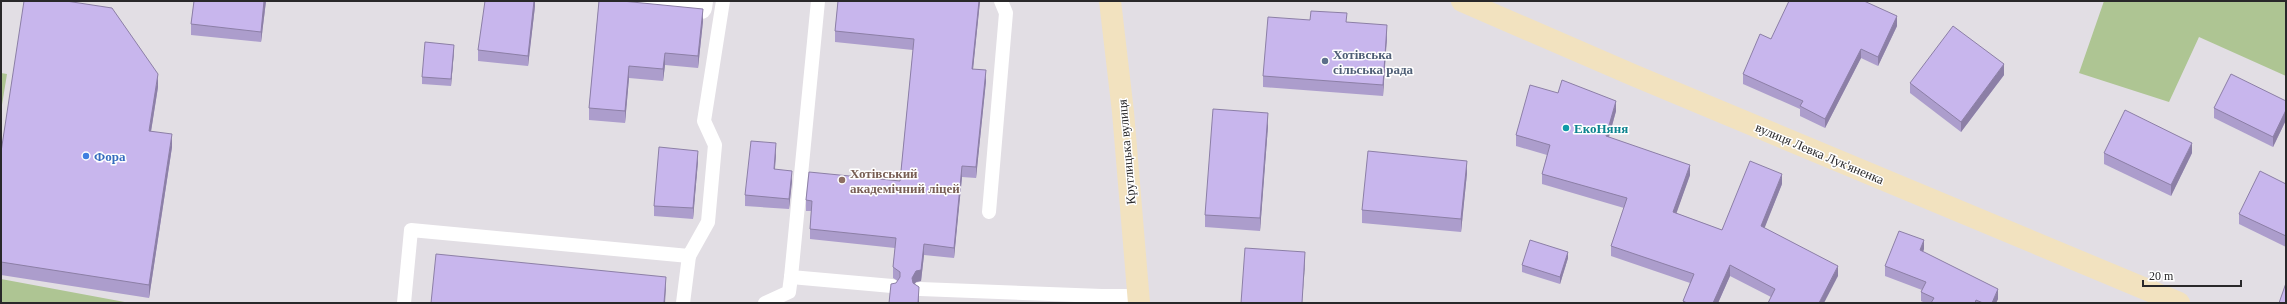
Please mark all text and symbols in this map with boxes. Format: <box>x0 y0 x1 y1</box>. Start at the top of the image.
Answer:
place label: Хотівська сільська рада <box>1333 47 1414 77</box>
marker: Хотівська сільська рада <box>1320 56 1330 66</box>
street label: Круглицька вулиця <box>1114 99 1139 205</box>
street label: вулиця Левка Лук'яненка <box>1753 120 1887 187</box>
place label: ЕкоНяня <box>1574 121 1628 136</box>
marker: ЕкоНяня <box>1561 123 1571 133</box>
place label: Фора <box>94 149 126 164</box>
marker: Фора <box>81 151 91 161</box>
place label: Хотівський академічний ліцей <box>850 166 960 196</box>
marker: Хотівський академічний ліцей <box>837 175 847 185</box>
scale bar <box>2143 262 2241 288</box>
text: 20 m <box>2149 269 2174 283</box>

